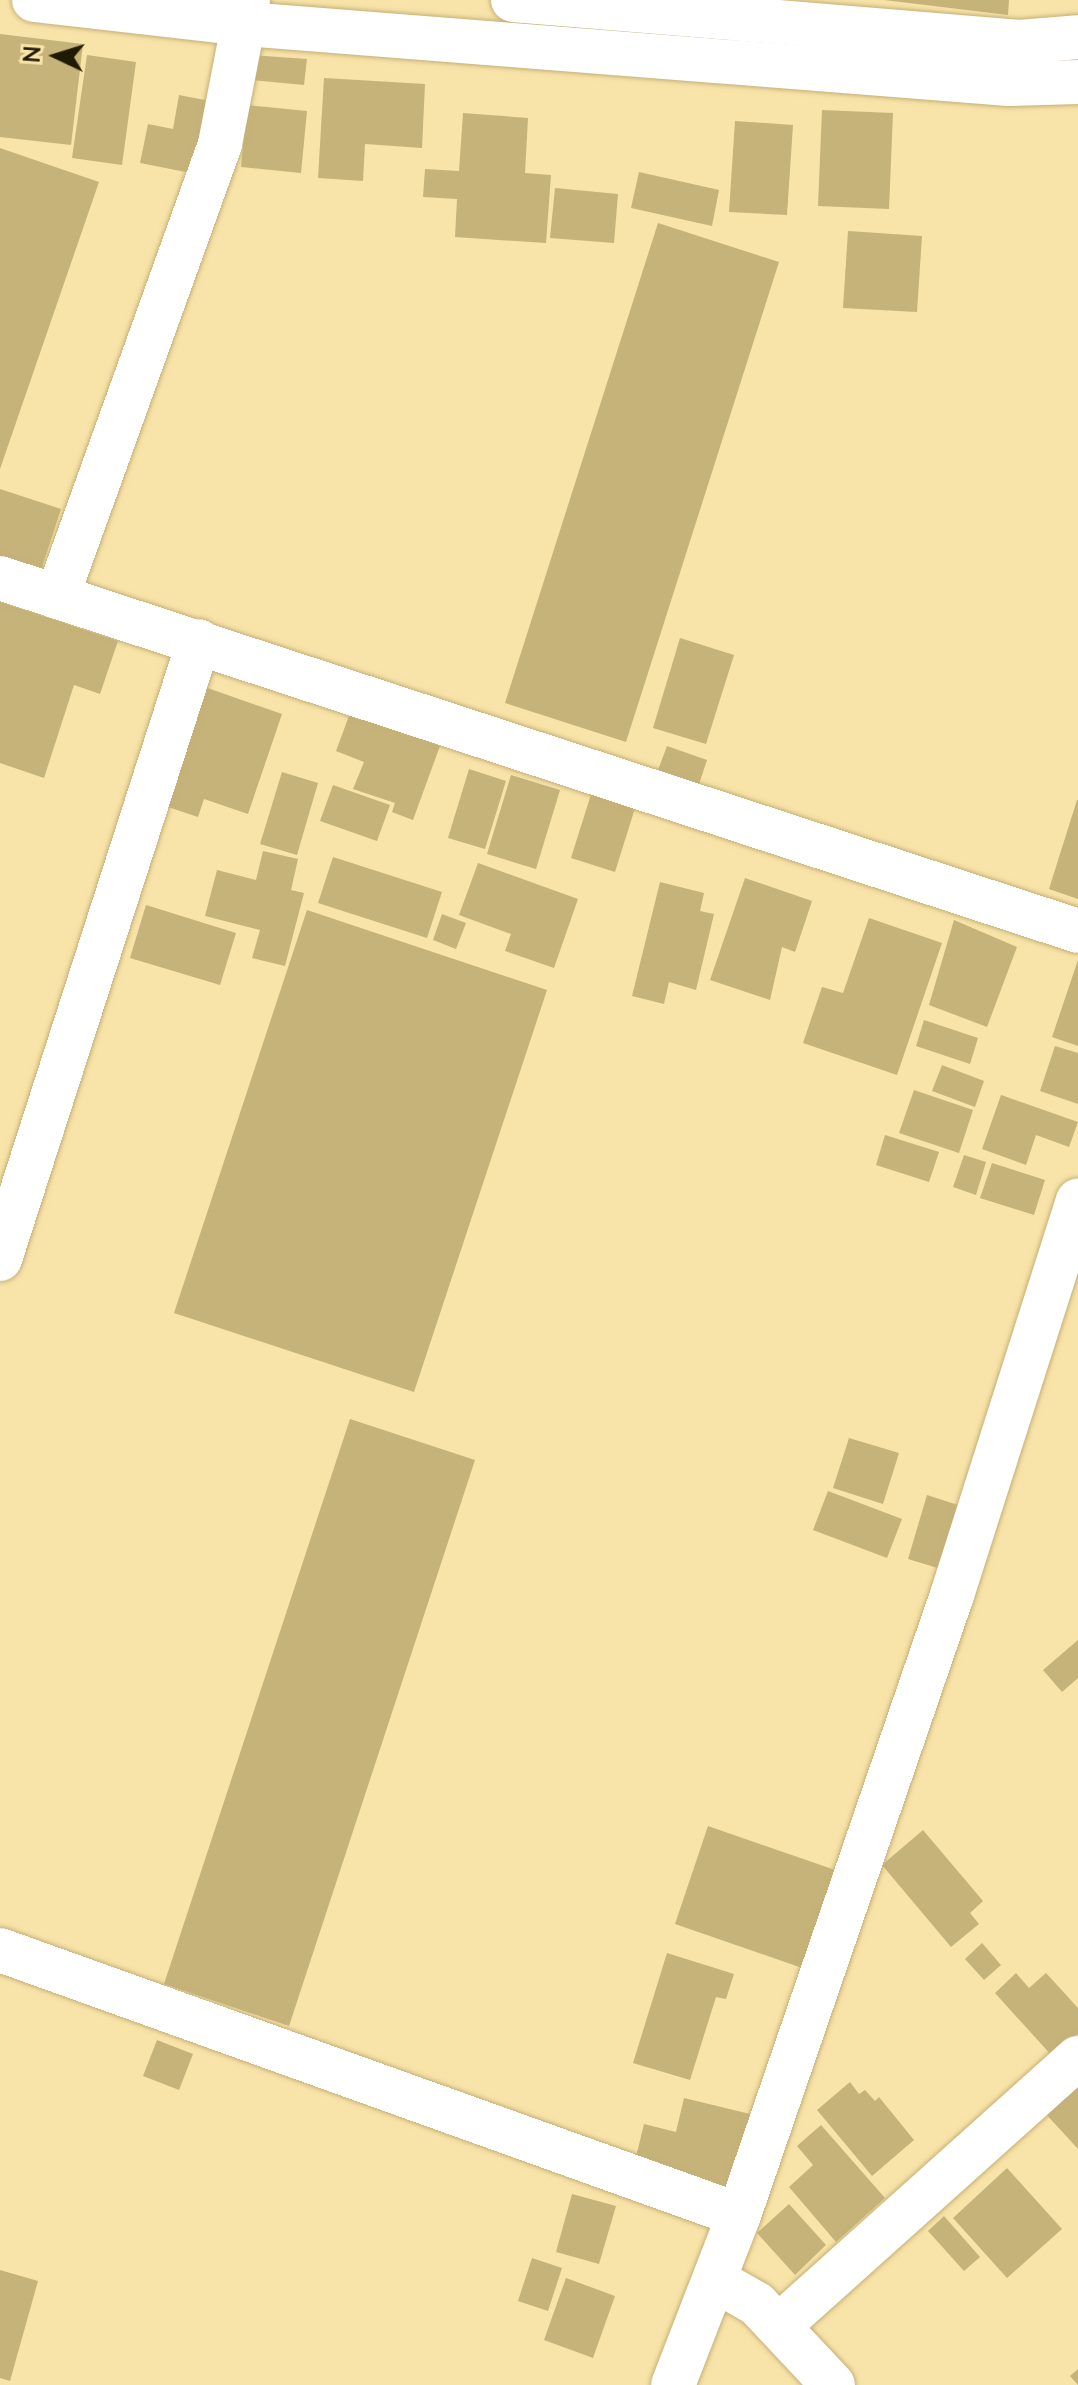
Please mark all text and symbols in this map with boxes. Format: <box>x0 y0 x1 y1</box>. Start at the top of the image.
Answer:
north arrow <box>16 16 96 96</box>
text: N <box>18 45 46 64</box>

